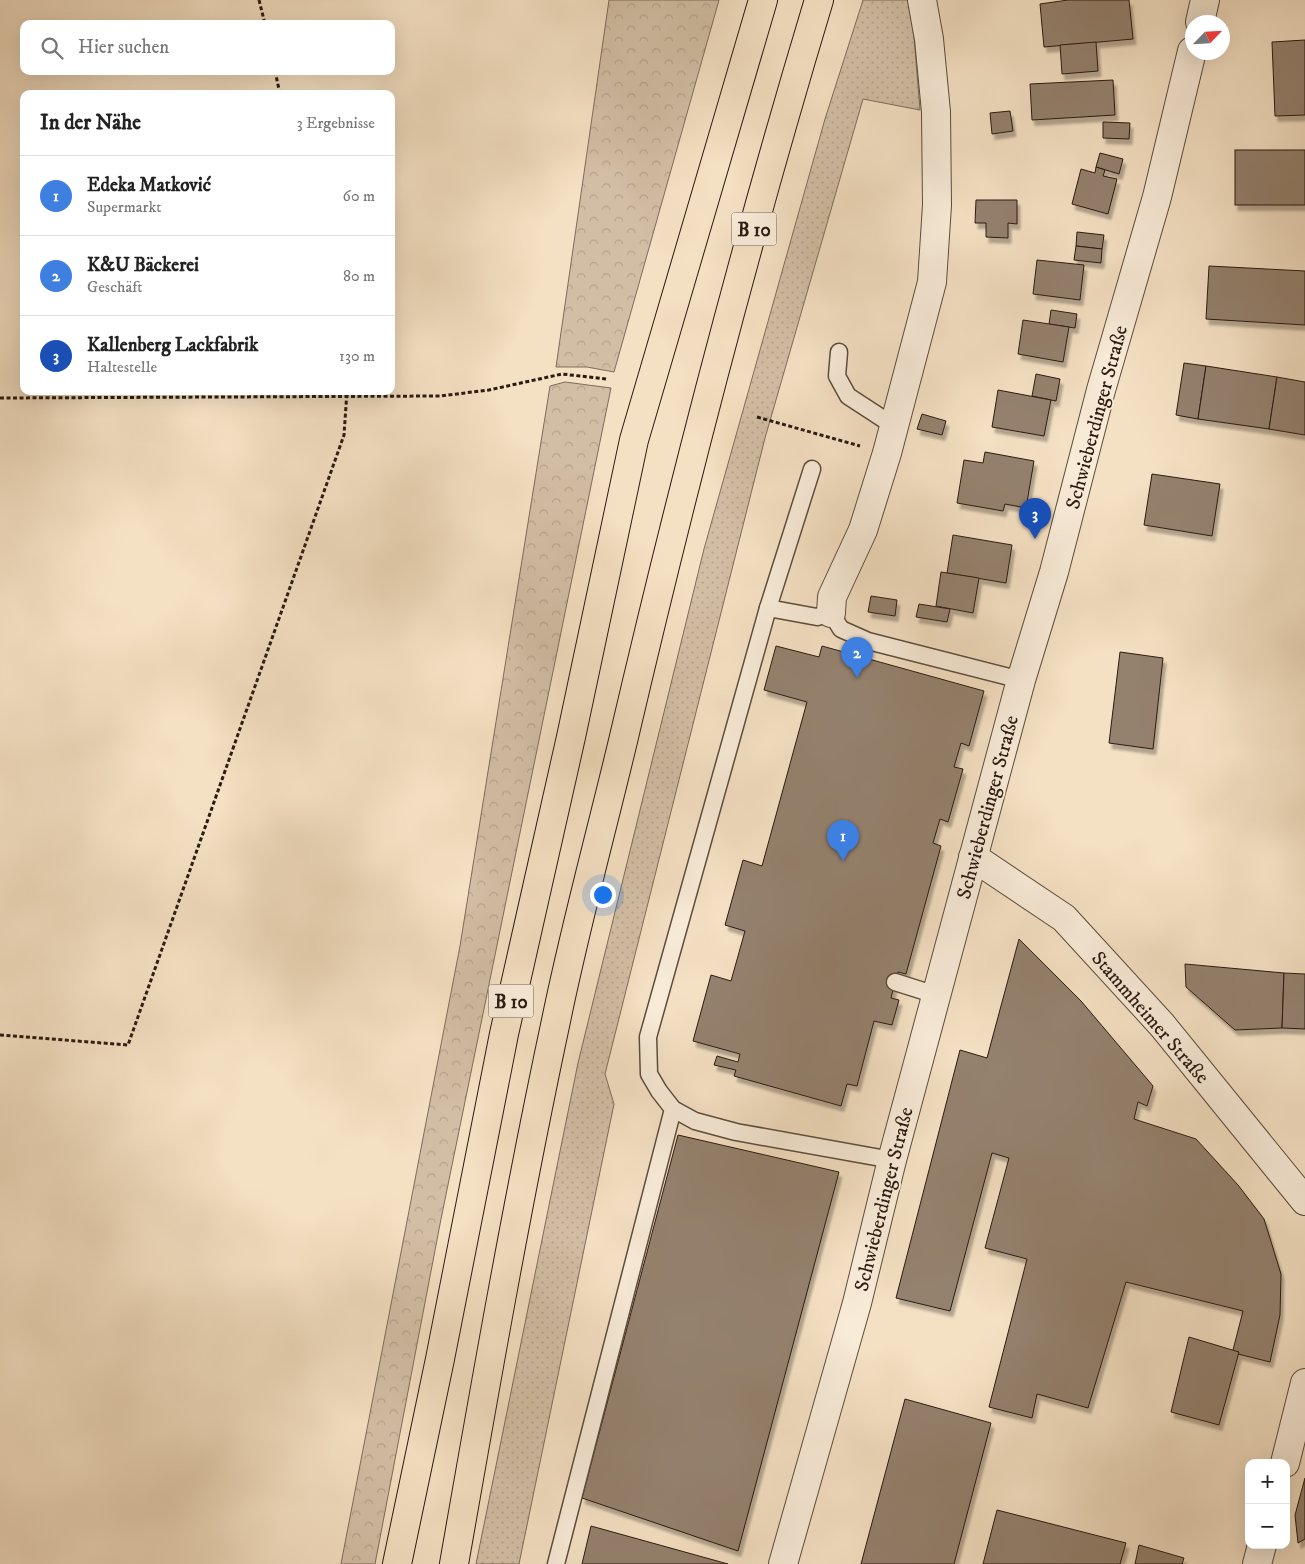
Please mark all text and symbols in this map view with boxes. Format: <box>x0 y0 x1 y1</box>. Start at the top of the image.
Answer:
north arrow <box>1185 15 1230 60</box>
search box <box>20 20 395 75</box>
icon: search <box>38 34 66 62</box>
text: Hier suchen <box>78 36 169 59</box>
text: In der Nähe <box>40 110 141 136</box>
text: 3 Ergebnisse <box>297 113 375 133</box>
text: Edeka Matković <box>87 174 211 197</box>
text: 1 <box>53 186 59 206</box>
text: 60 m <box>343 186 375 206</box>
text: Supermarkt <box>87 197 161 217</box>
road number: B 10 <box>732 212 776 245</box>
text: K&U Bäckerei <box>87 254 199 277</box>
text: 2 <box>52 266 60 286</box>
text: 80 m <box>343 266 375 286</box>
text: Geschäft <box>87 277 142 297</box>
street label: Schwieberdinger Straße <box>1061 323 1134 512</box>
text: Kallenberg Lackfabrik <box>87 334 258 357</box>
text: 3 <box>53 346 59 366</box>
text: 130 m <box>339 346 375 366</box>
text: Haltestelle <box>87 357 157 377</box>
pin: 3 <box>1019 498 1051 539</box>
pin: 2 <box>841 637 873 678</box>
street label: Schwieberdinger Straße <box>952 713 1025 902</box>
pin: 1 <box>827 820 859 861</box>
your location <box>590 882 616 908</box>
street label: Stammheimer Straße <box>1085 947 1214 1089</box>
road number: B 10 <box>488 984 534 1018</box>
street label: Schwieberdinger Straße <box>849 1105 919 1294</box>
map controls <box>1245 1459 1290 1549</box>
button: + <box>1245 1459 1290 1504</box>
button: − <box>1245 1504 1290 1549</box>

